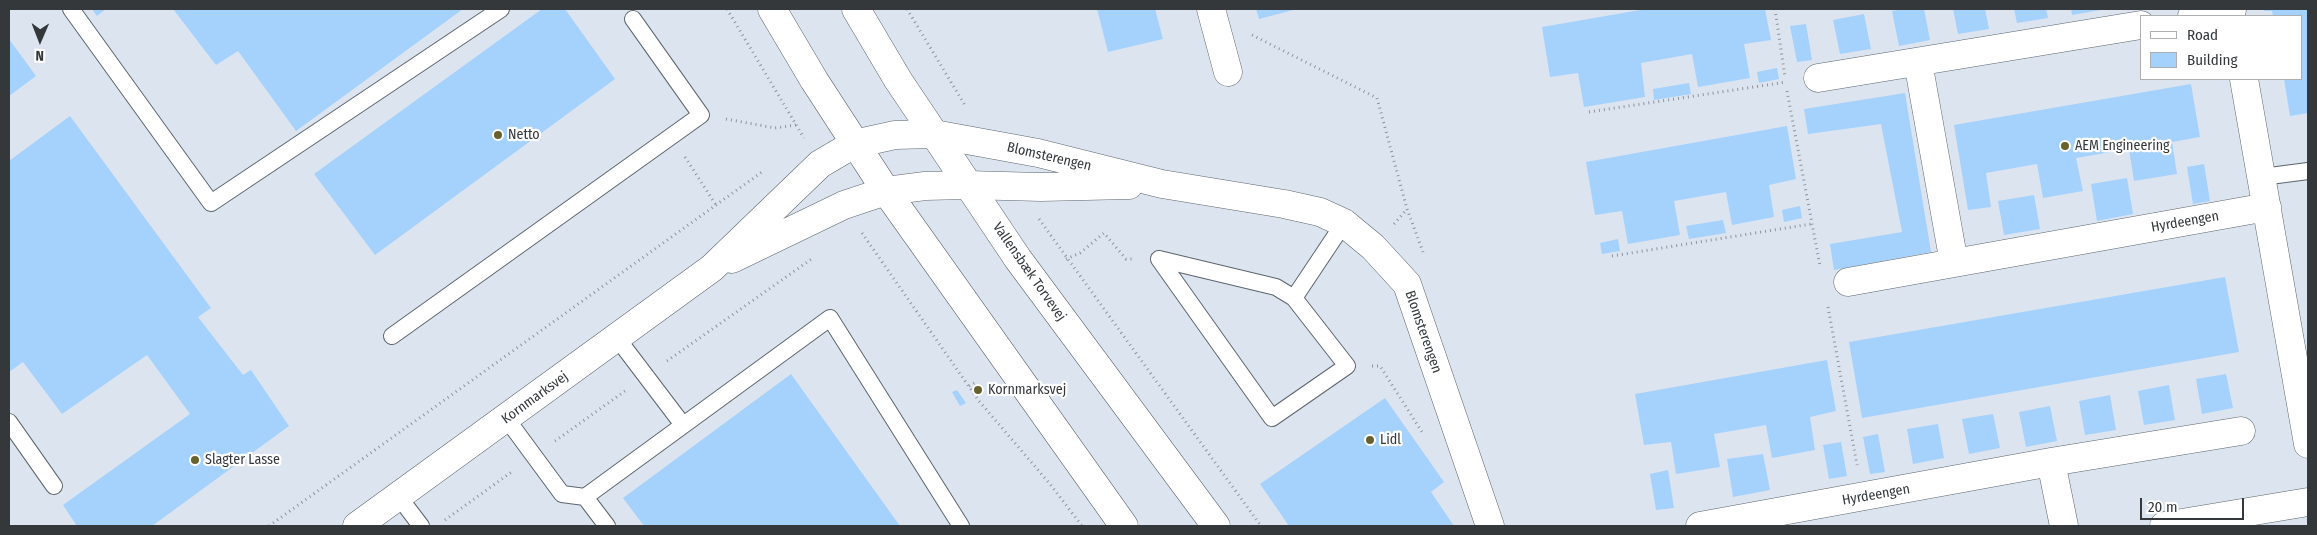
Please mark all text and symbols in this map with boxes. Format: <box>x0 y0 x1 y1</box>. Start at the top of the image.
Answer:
north arrow <box>15 15 65 65</box>
legend <box>2140 15 2302 80</box>
text: Road <box>2187 26 2218 44</box>
text: N <box>35 47 44 64</box>
text: Building <box>2187 51 2238 69</box>
place label: Netto <box>508 127 540 143</box>
marker: Netto <box>492 129 504 141</box>
place label: AEM Engineering <box>2075 138 2170 154</box>
street label: Blomsterengen <box>1005 139 1093 175</box>
marker: AEM Engineering <box>2059 140 2071 152</box>
street label: Hyrdeengen <box>2150 208 2220 236</box>
street label: Vallensbæk Torvevej <box>989 220 1069 324</box>
street label: Blomsterengen <box>1401 289 1445 375</box>
street label: Kornmarksvej <box>498 368 572 428</box>
place label: Kornmarksvej <box>988 382 1066 398</box>
marker: Kornmarksvej <box>972 384 984 396</box>
place label: Lidl <box>1380 432 1401 448</box>
marker: Lidl <box>1364 434 1376 446</box>
place label: Slagter Lasse <box>205 452 280 468</box>
marker: Slagter Lasse <box>189 454 201 466</box>
street label: Hyrdeengen <box>1841 481 1911 509</box>
scale bar <box>2142 488 2246 520</box>
text: 20 m <box>2148 498 2178 516</box>

